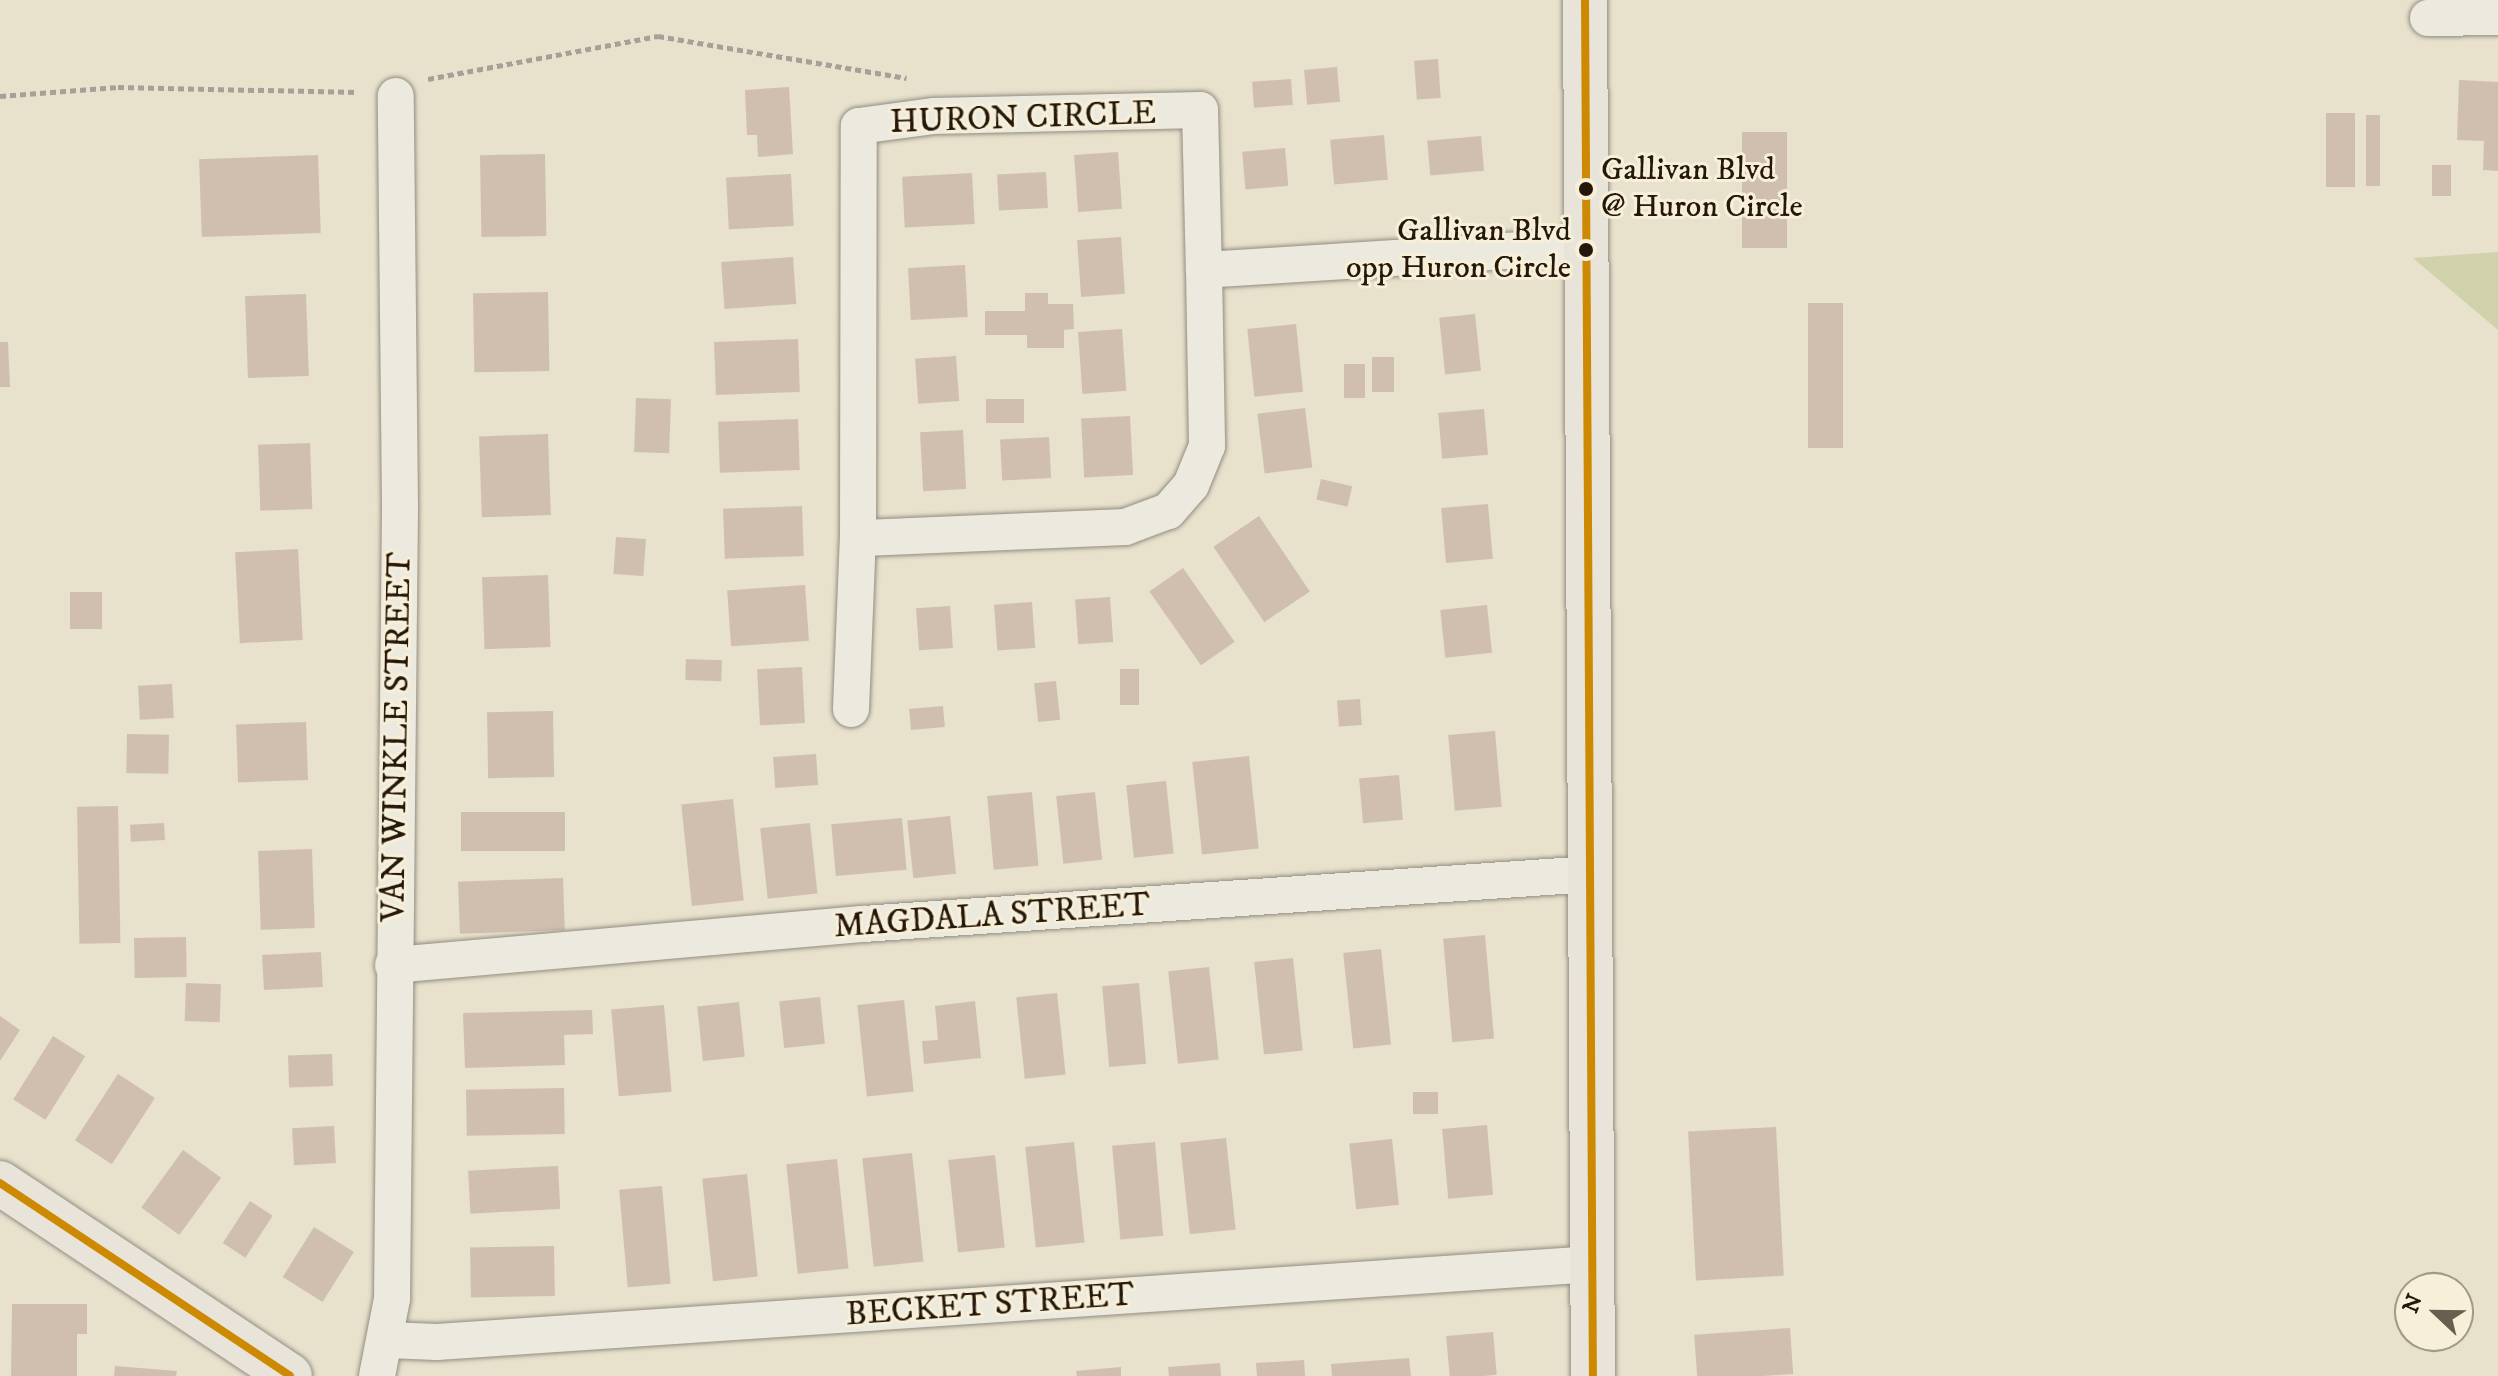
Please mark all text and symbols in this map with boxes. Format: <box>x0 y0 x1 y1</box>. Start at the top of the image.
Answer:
street label: HURON CIRCLE <box>889 93 1157 143</box>
place label: Gallivan Blvd @ Huron Circle <box>1601 152 1803 227</box>
marker: Gallivan Blvd @ Huron Circle <box>1578 181 1594 197</box>
place label: Gallivan Blvd opp Huron Circle <box>1346 213 1571 288</box>
marker: Gallivan Blvd opp Huron Circle <box>1578 242 1594 258</box>
street label: VAN WINKLE STREET <box>373 552 421 922</box>
street label: MAGDALA STREET <box>833 885 1151 947</box>
north arrow <box>2394 1272 2474 1352</box>
street label: BECKET STREET <box>844 1275 1136 1335</box>
text: N <box>2397 1290 2429 1317</box>

